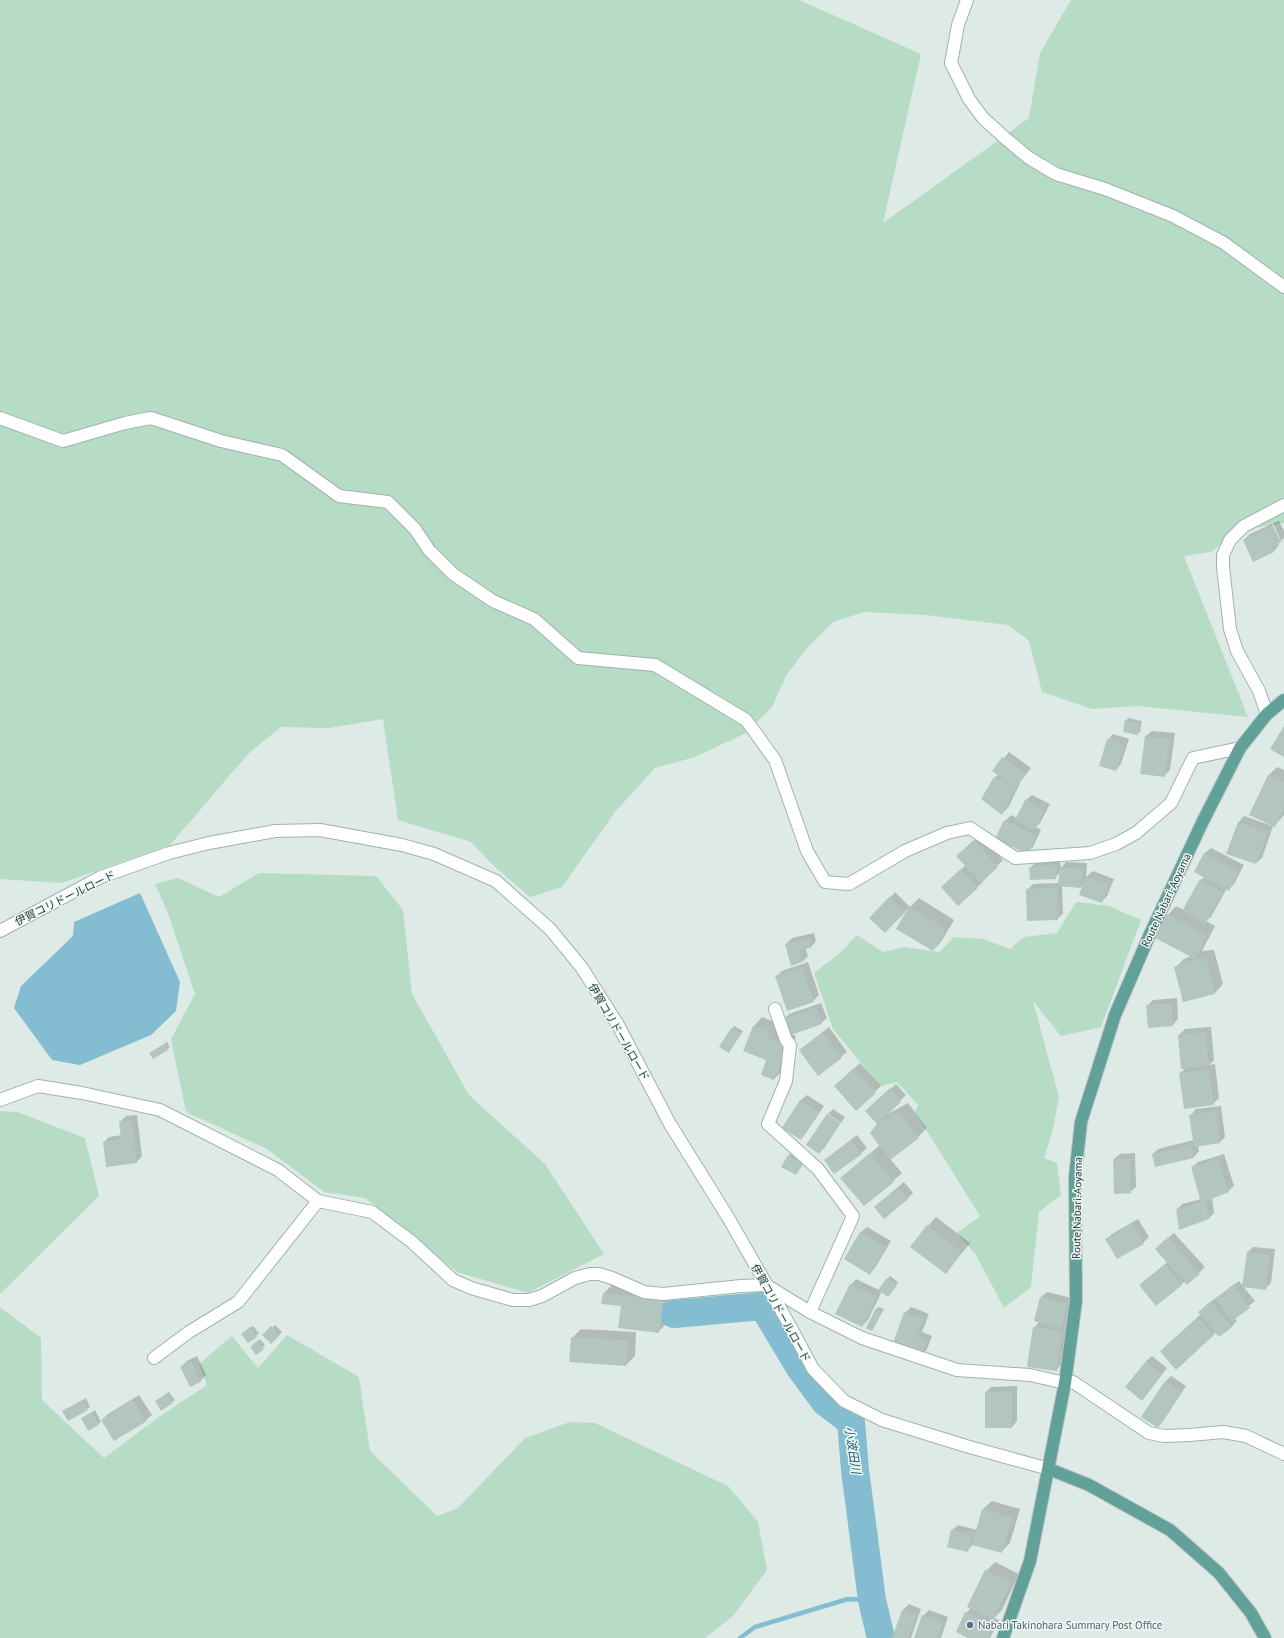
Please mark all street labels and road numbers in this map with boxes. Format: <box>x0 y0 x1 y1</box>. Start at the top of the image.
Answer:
street label: Route Nabari-Aoyama <box>1138 851 1194 949</box>
street label: 伊賀コリドールロード <box>12 868 118 928</box>
street label: 伊賀コリドールロード <box>585 981 653 1083</box>
street label: Route Nabari-Aoyama <box>1069 1157 1085 1259</box>
street label: 伊賀コリドールロード <box>748 1262 814 1364</box>

